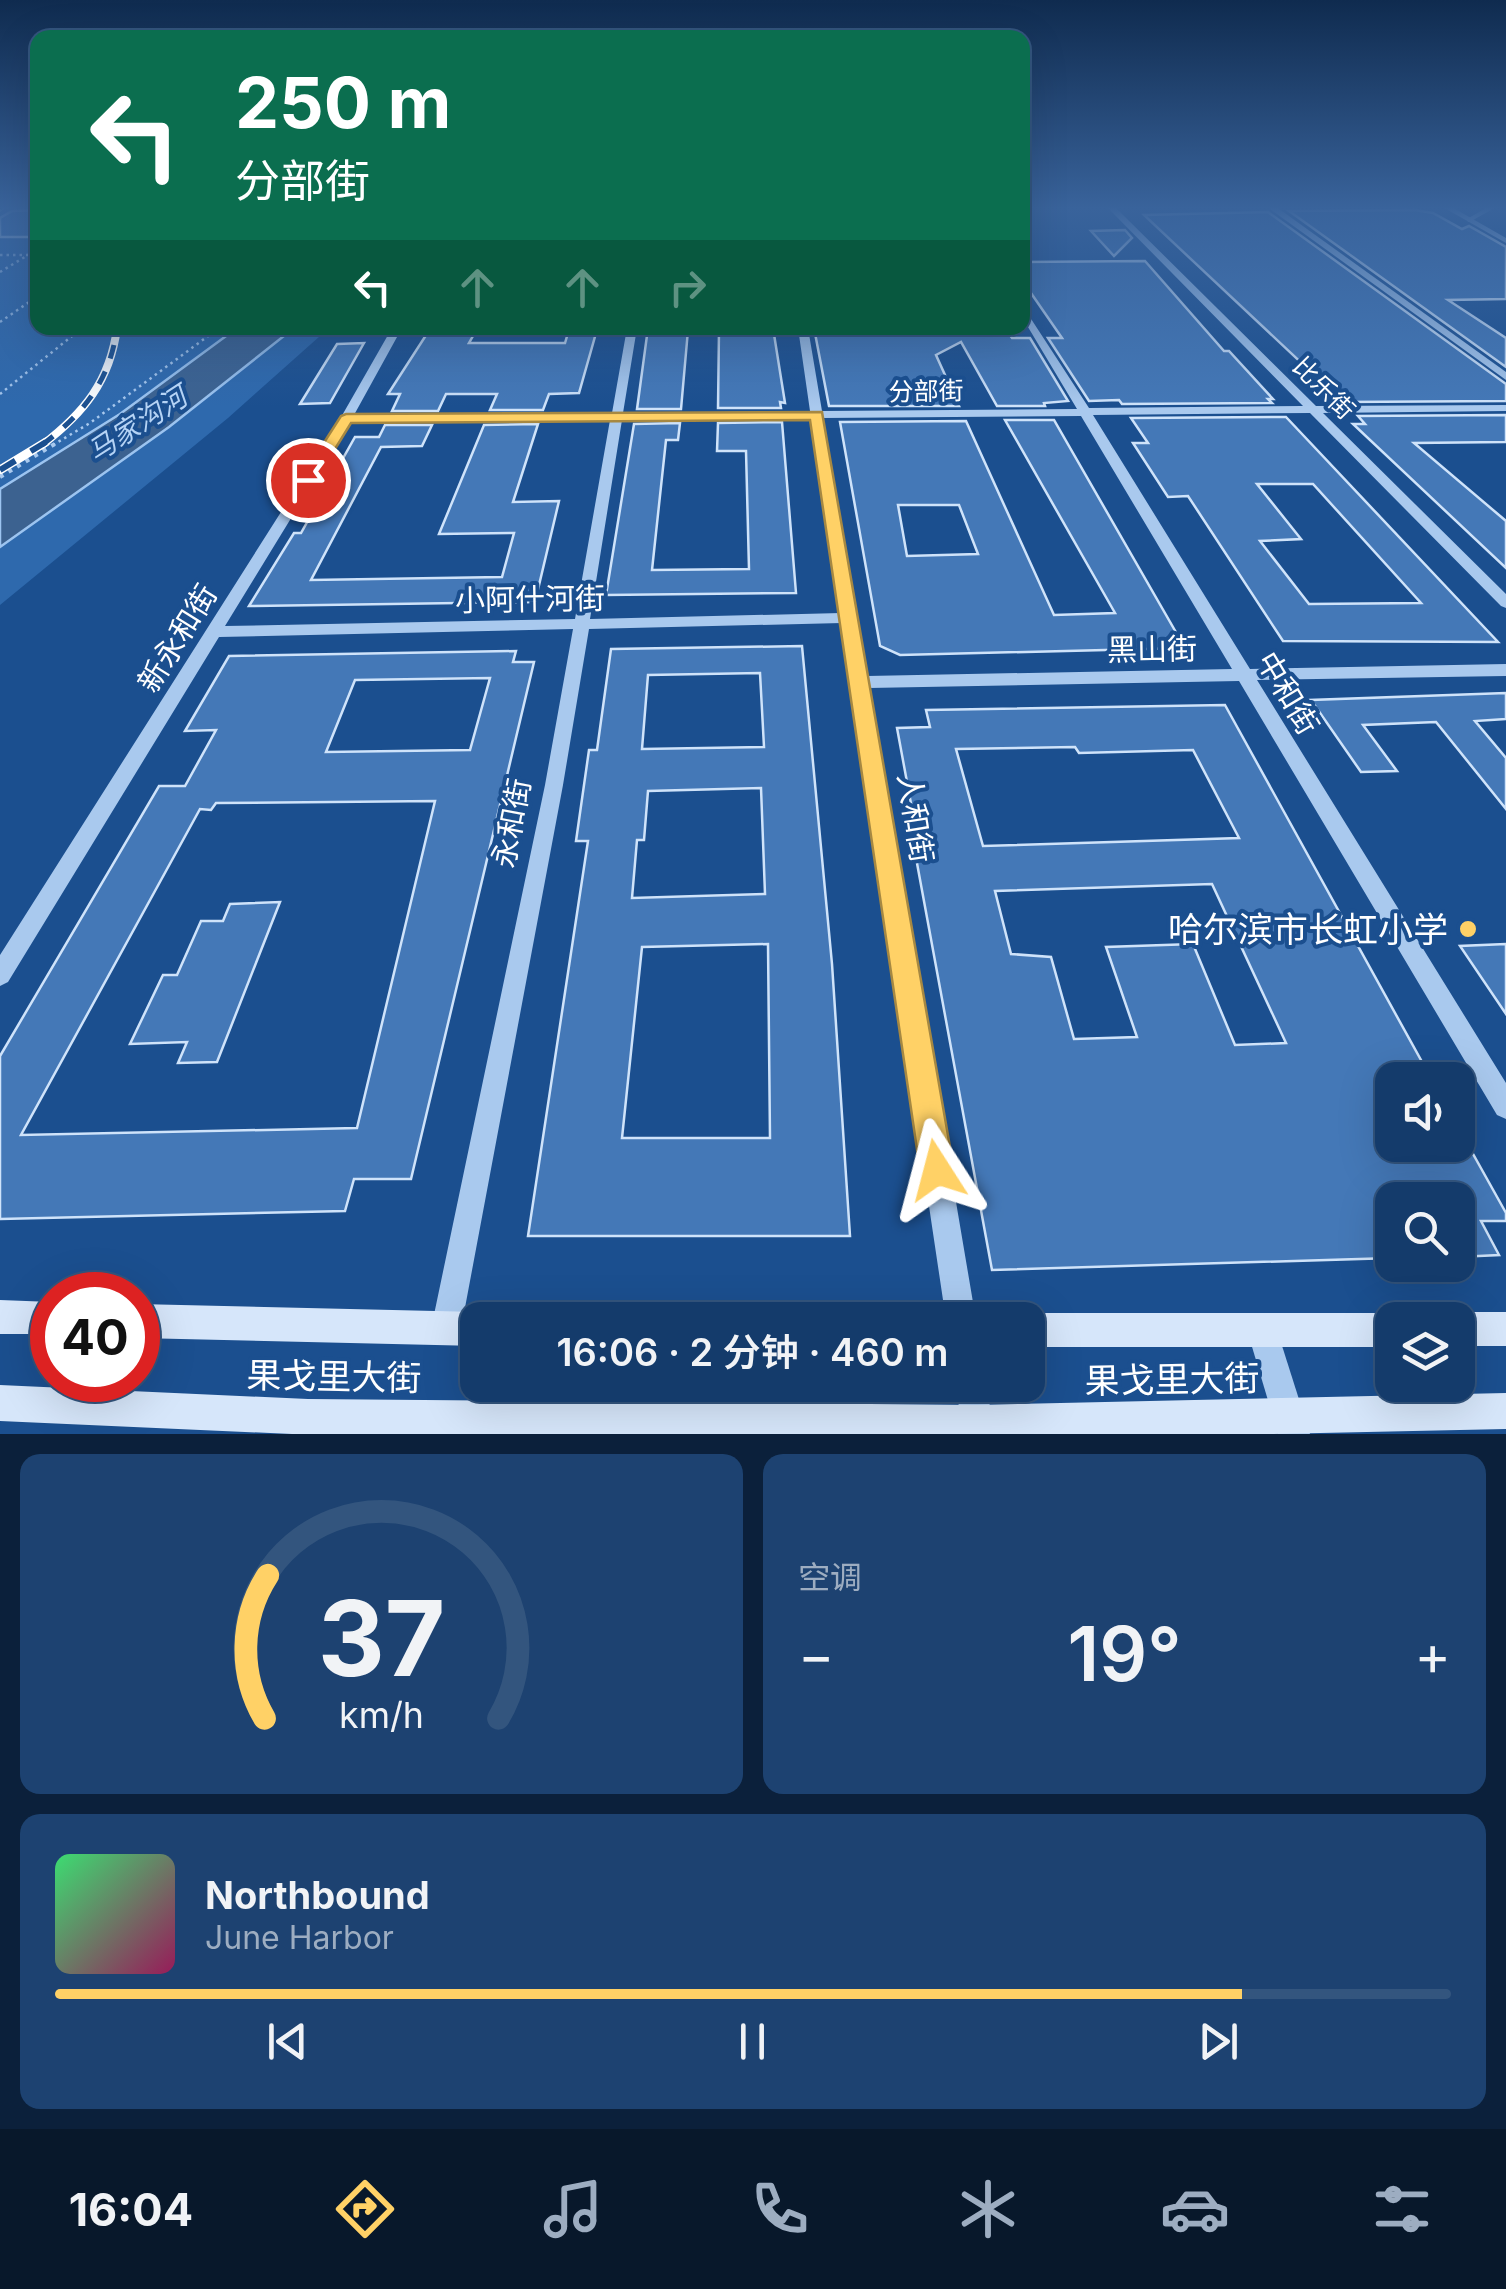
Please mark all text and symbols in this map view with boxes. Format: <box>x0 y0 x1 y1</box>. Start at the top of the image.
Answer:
text: 250 m <box>235 60 452 145</box>
icon: left <box>70 70 200 200</box>
text: 分部街 <box>235 153 370 208</box>
icon: left <box>345 260 400 315</box>
icon: ahead <box>450 260 505 315</box>
icon: ahead <box>555 260 610 315</box>
icon: right <box>660 260 715 315</box>
street label: 比乐街 <box>1287 351 1361 425</box>
street label: 分部街 <box>888 375 964 407</box>
water label: 马家沟河 <box>81 377 197 469</box>
pin <box>266 438 351 523</box>
icon: arrive <box>281 453 336 508</box>
street label: 新永和街 <box>130 578 224 698</box>
street label: 小阿什河街 <box>455 580 605 618</box>
street label: 黑山街 <box>1107 630 1197 668</box>
street label: 中和街 <box>1249 645 1327 741</box>
street label: 人和街 <box>891 771 941 865</box>
street label: 永和街 <box>485 775 537 871</box>
place label: 哈尔滨市长虹小学 <box>1168 908 1448 950</box>
marker: 哈尔滨市长虹小学 <box>1457 918 1479 940</box>
map controls <box>1375 1062 1475 1402</box>
button: sound <box>1375 1062 1475 1162</box>
position arrow <box>885 1118 989 1222</box>
button: search <box>1375 1182 1475 1282</box>
speed limit sign: 40 <box>30 1272 160 1402</box>
button: layers <box>1375 1302 1475 1402</box>
text: 16:06 · 2 分钟 · 460 m <box>556 1329 949 1375</box>
street label: 果戈里大街 <box>246 1353 422 1399</box>
street label: 果戈里大街 <box>1084 1356 1260 1402</box>
text: 空调 <box>798 1558 862 1597</box>
text: 37 <box>318 1575 445 1701</box>
text: 19° <box>1067 1608 1182 1699</box>
text: − <box>798 1622 834 1688</box>
text: + <box>1415 1622 1451 1688</box>
text: km/h <box>339 1693 424 1737</box>
text: Northbound <box>205 1872 430 1918</box>
text: June Harbor <box>205 1918 394 1957</box>
icon: previous <box>260 2014 315 2069</box>
icon: pause <box>725 2014 780 2069</box>
icon: next <box>1191 2014 1246 2069</box>
icon: directions <box>330 2174 400 2244</box>
icon: music <box>538 2174 608 2244</box>
icon: phone <box>745 2174 815 2244</box>
icon: climate <box>953 2174 1023 2244</box>
icon: car <box>1160 2174 1230 2244</box>
icon: filters <box>1367 2174 1437 2244</box>
text: 16:04 <box>69 2182 193 2237</box>

